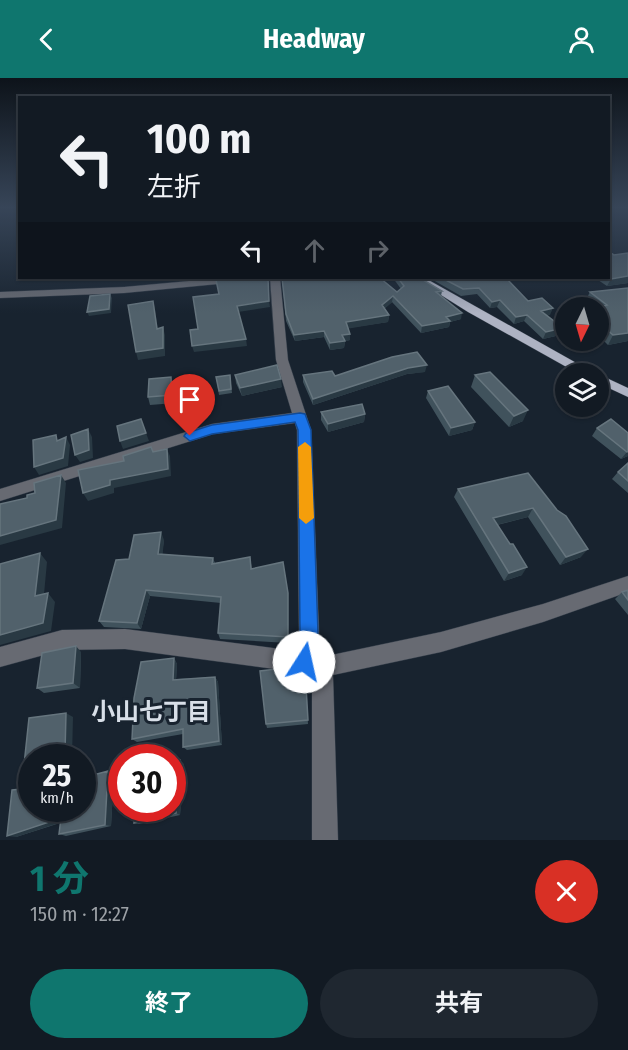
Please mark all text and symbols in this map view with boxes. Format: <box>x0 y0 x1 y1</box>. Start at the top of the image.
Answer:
icon: back <box>30 23 63 56</box>
text: Headway <box>263 23 365 55</box>
icon: person <box>565 23 598 56</box>
text: 100 m <box>147 114 251 164</box>
icon: left <box>48 120 126 198</box>
text: 左折 <box>147 171 201 203</box>
icon: left <box>235 234 268 267</box>
icon: ahead <box>298 234 331 267</box>
icon: right <box>361 234 394 267</box>
north arrow <box>555 297 609 351</box>
map controls <box>555 297 609 417</box>
button: layers <box>555 363 609 417</box>
pin <box>164 374 215 436</box>
icon: arrive <box>173 383 206 416</box>
position arrow <box>272 630 336 694</box>
district label: 小山七丁目 <box>91 698 211 726</box>
speed limit sign: 30 <box>108 744 186 822</box>
text: 25 <box>43 758 71 794</box>
text: km/h <box>40 789 74 807</box>
text: 1 分 <box>30 857 89 901</box>
button: close <box>535 860 598 923</box>
text: 150 m · 12:27 <box>30 902 129 926</box>
button: 終了 <box>30 969 308 1038</box>
button: 共有 <box>320 969 598 1038</box>

